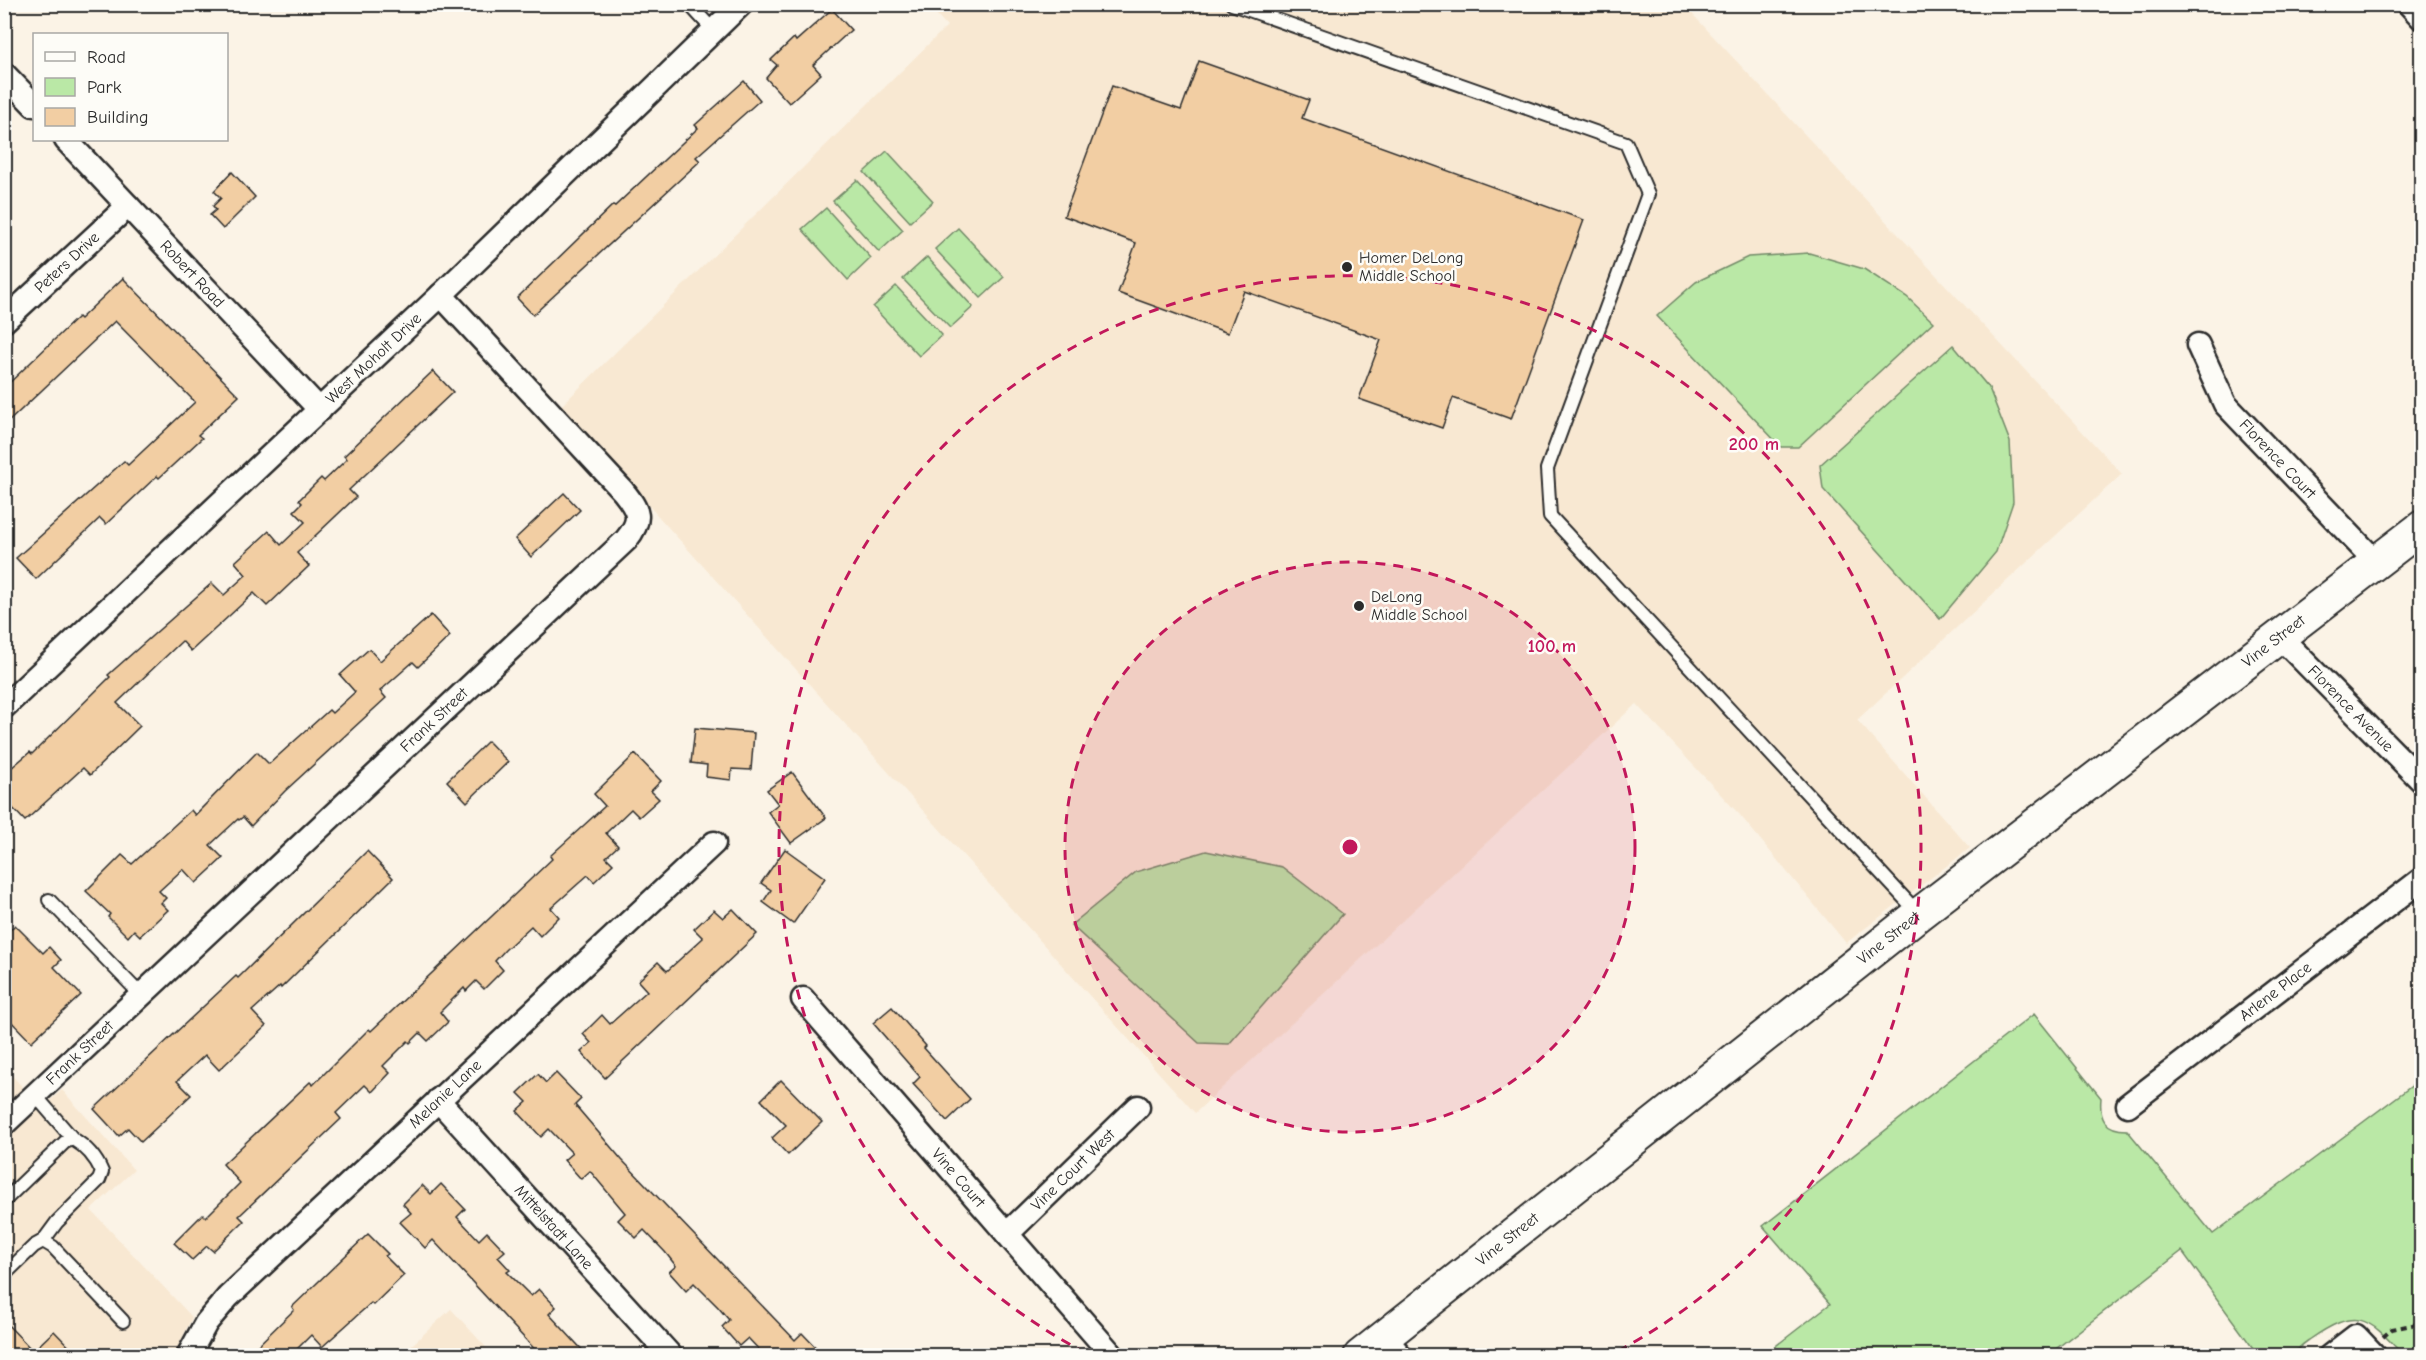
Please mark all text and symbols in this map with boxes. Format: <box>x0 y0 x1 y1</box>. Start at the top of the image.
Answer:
legend <box>33 33 228 141</box>
text: Road <box>87 47 126 68</box>
text: Park <box>87 77 122 98</box>
text: Building <box>87 107 149 128</box>
street label: Peters Drive <box>31 228 103 297</box>
street label: Robert Road <box>156 237 228 311</box>
place label: Homer DeLong Middle School <box>1359 249 1464 285</box>
marker: Homer DeLong Middle School <box>1340 260 1354 274</box>
street label: West Moholt Drive <box>322 309 425 408</box>
street label: Florence Court <box>2236 416 2320 503</box>
text: 200 m <box>1729 434 1779 455</box>
place label: DeLong Middle School <box>1371 588 1467 624</box>
marker: DeLong Middle School <box>1352 599 1366 613</box>
street label: Vine Street <box>2239 611 2309 671</box>
text: 100 m <box>1528 636 1576 657</box>
street label: Florence Avenue <box>2304 662 2397 756</box>
street label: Frank Street <box>397 684 472 756</box>
centre of rings <box>1340 837 1360 857</box>
street label: Vine Street <box>1854 908 1924 968</box>
street label: Arlene Place <box>2236 958 2315 1025</box>
street label: Frank Street <box>42 1017 118 1089</box>
street label: Melanie Lane <box>406 1056 485 1132</box>
street label: Vine Court West <box>1028 1125 1119 1214</box>
street label: Vine Court <box>928 1145 989 1211</box>
street label: Mittelstadt Lane <box>511 1181 597 1273</box>
street label: Vine Street <box>1473 1209 1543 1270</box>

